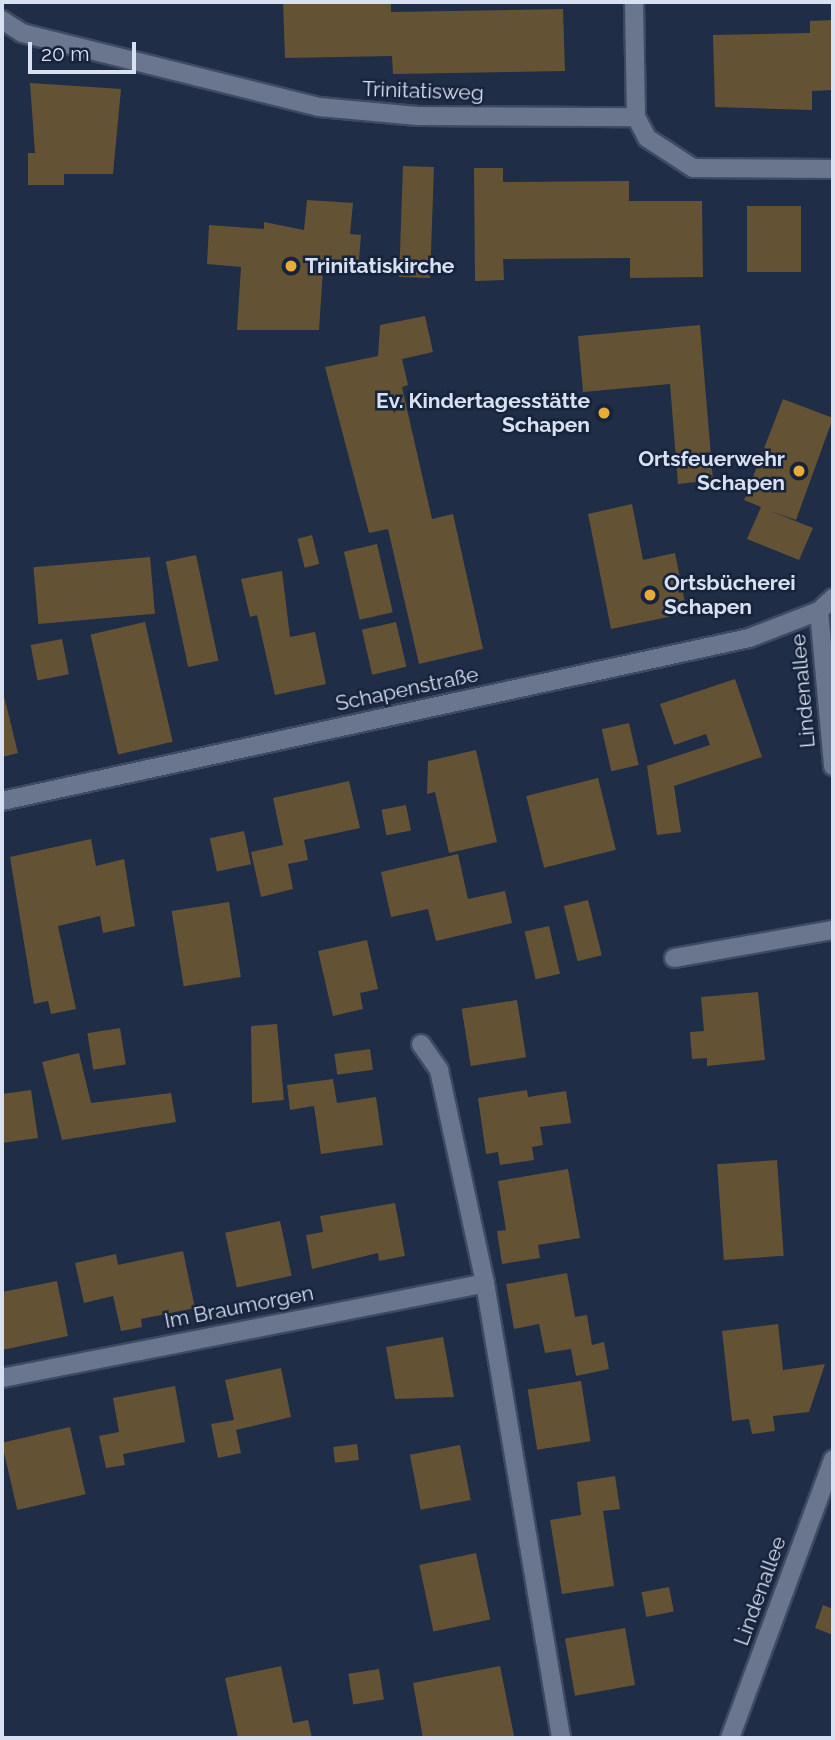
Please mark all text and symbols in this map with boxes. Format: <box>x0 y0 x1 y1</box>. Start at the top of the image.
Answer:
scale bar <box>32 28 140 72</box>
text: 20 m <box>41 41 89 66</box>
street label: Trinitatisweg <box>362 76 484 106</box>
place label: Trinitatiskirche <box>305 253 454 279</box>
marker: Trinitatiskirche <box>283 258 299 274</box>
place label: Ev. Kindertagesstätte Schapen <box>376 388 590 438</box>
marker: Ev. Kindertagesstätte Schapen <box>596 405 612 421</box>
place label: Ortsfeuerwehr Schapen <box>638 446 785 496</box>
marker: Ortsfeuerwehr Schapen <box>791 463 807 479</box>
place label: Ortsbücherei Schapen <box>664 570 796 620</box>
marker: Ortsbücherei Schapen <box>642 587 658 603</box>
street label: Lindenallee <box>785 633 821 749</box>
street label: Schapenstraße <box>333 662 481 716</box>
street label: Im Braumorgen <box>162 1280 316 1334</box>
street label: Lindenallee <box>729 1533 791 1649</box>

